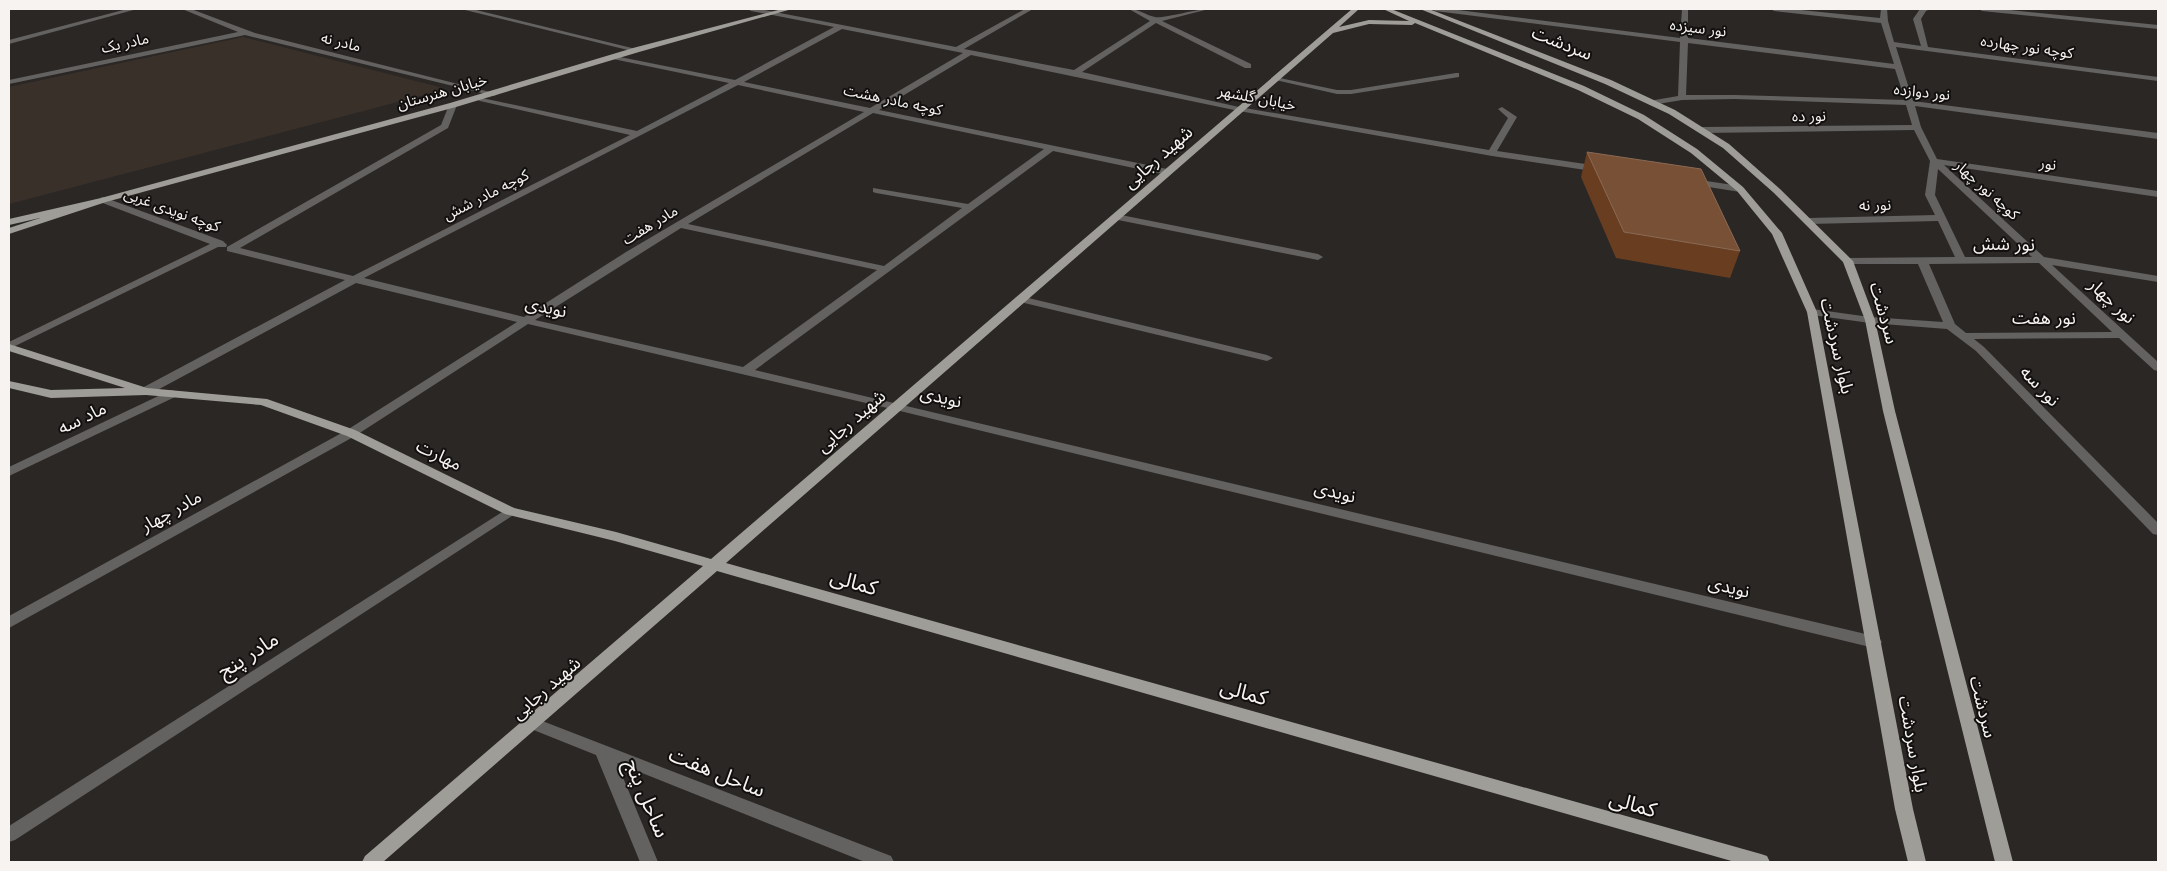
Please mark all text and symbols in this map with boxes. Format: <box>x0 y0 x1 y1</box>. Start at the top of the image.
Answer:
street label: نور سیزده <box>1669 15 1727 40</box>
street label: سردشت <box>1529 21 1595 65</box>
street label: مادر نه <box>319 27 363 56</box>
street label: مادر یک <box>99 28 150 57</box>
street label: کوچه نور چهارده <box>1979 31 2076 64</box>
street label: خیابان هنرستان <box>395 70 489 113</box>
street label: نور دوازده <box>1893 79 1951 104</box>
street label: کوچه مادر هشت <box>842 80 945 120</box>
street label: خیابان گلشهر <box>1216 80 1298 114</box>
street label: نور ده <box>1792 106 1826 125</box>
street label: شهید رجایی <box>1119 121 1197 193</box>
street label: نور <box>2038 153 2058 174</box>
street label: کوچه نور چهار <box>1950 155 2024 225</box>
street label: کوچه مادر شش <box>440 164 533 225</box>
street label: کوچه نویدی غربی <box>121 183 224 237</box>
street label: نور نه <box>1859 195 1891 214</box>
street label: مادر هفت <box>618 201 681 249</box>
street label: نور شش <box>1973 232 2035 256</box>
street label: نور چهار <box>2083 273 2140 328</box>
street label: سردشت <box>1865 280 1903 346</box>
street label: نویدی <box>523 292 569 322</box>
street label: بلوار سردشت <box>1815 296 1859 396</box>
street label: نور هفت <box>2012 307 2076 329</box>
street label: نور سه <box>2015 361 2065 411</box>
street label: نویدی <box>918 381 964 413</box>
street label: شهید رجایی <box>812 385 890 457</box>
street label: ماد سه <box>54 397 109 438</box>
street label: مهارت <box>412 435 466 475</box>
street label: نویدی <box>1312 476 1358 508</box>
street label: مادر چهار <box>136 485 205 537</box>
street label: کمالی <box>828 563 881 600</box>
street label: نویدی <box>1706 571 1752 603</box>
street label: مادر پنج <box>212 626 285 686</box>
street label: شهید رجایی <box>507 652 585 724</box>
street label: کمالی <box>1218 673 1271 710</box>
street label: سردشت <box>1965 674 2001 740</box>
street label: بلوار سردشت <box>1894 694 1932 794</box>
street label: ساحل هفت <box>665 741 769 802</box>
street label: ساحل پنج <box>617 755 675 842</box>
street label: کمالی <box>1607 785 1660 822</box>

